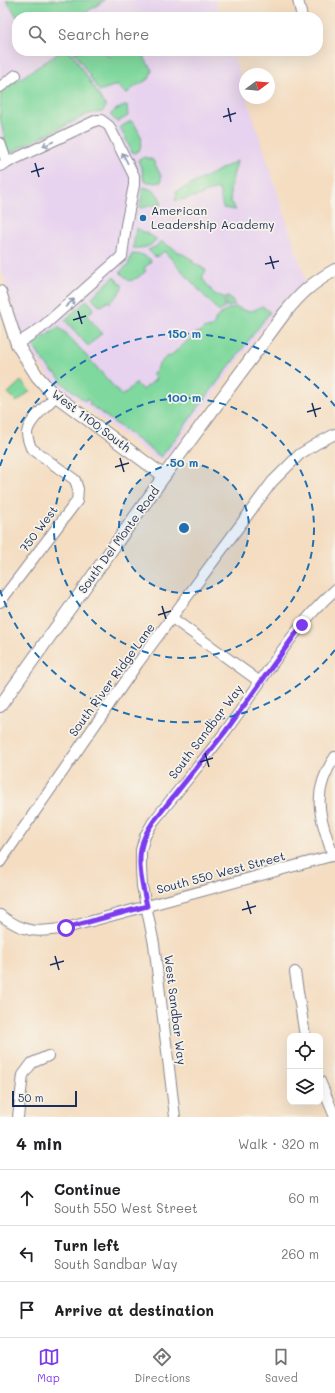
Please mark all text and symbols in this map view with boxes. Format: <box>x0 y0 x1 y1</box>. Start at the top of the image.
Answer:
search box <box>12 12 323 56</box>
icon: search <box>26 23 48 45</box>
text: Search here <box>58 24 149 44</box>
north arrow <box>239 68 275 104</box>
one-way arrow <box>42 141 54 148</box>
one-way arrow <box>121 152 129 164</box>
place label: American Leadership Academy <box>151 202 275 232</box>
marker: American Leadership Academy <box>138 213 148 223</box>
one-way arrow <box>65 298 76 307</box>
text: 150 m <box>167 325 201 341</box>
street label: West 1100 South <box>49 385 134 455</box>
text: 100 m <box>167 389 201 405</box>
text: 50 m <box>170 454 198 470</box>
street label: South Del Monte Road <box>74 482 163 596</box>
street label: 750 West <box>16 502 61 555</box>
centre of rings <box>177 521 191 535</box>
route end <box>293 616 311 634</box>
street label: South River Ridge Lane <box>65 620 158 739</box>
street label: South Sandbar Way <box>164 681 246 782</box>
street label: South 550 West Street <box>155 847 287 897</box>
route start <box>57 919 75 937</box>
street label: West Sandbar Way <box>161 954 191 1066</box>
map controls <box>287 1033 323 1105</box>
button: locate <box>287 1033 323 1069</box>
button: layers <box>287 1069 323 1105</box>
scale bar <box>12 1089 77 1108</box>
text: 50 m <box>18 1090 44 1105</box>
text: 4 min <box>16 1132 62 1154</box>
text: Walk · 320 m <box>238 1135 319 1152</box>
text: Continue <box>54 1179 121 1199</box>
icon: ahead <box>16 1187 38 1209</box>
text: 60 m <box>289 1189 319 1206</box>
text: South 550 West Street <box>54 1199 198 1216</box>
text: Turn left <box>54 1235 119 1255</box>
icon: left <box>16 1243 38 1265</box>
text: 260 m <box>281 1245 319 1262</box>
text: South Sandbar Way <box>54 1255 178 1272</box>
icon: arrive <box>16 1299 38 1321</box>
text: Arrive at destination <box>54 1300 214 1320</box>
tab: Map <box>37 1346 60 1385</box>
tab: Directions <box>134 1346 190 1385</box>
tab: Saved <box>265 1346 298 1385</box>

